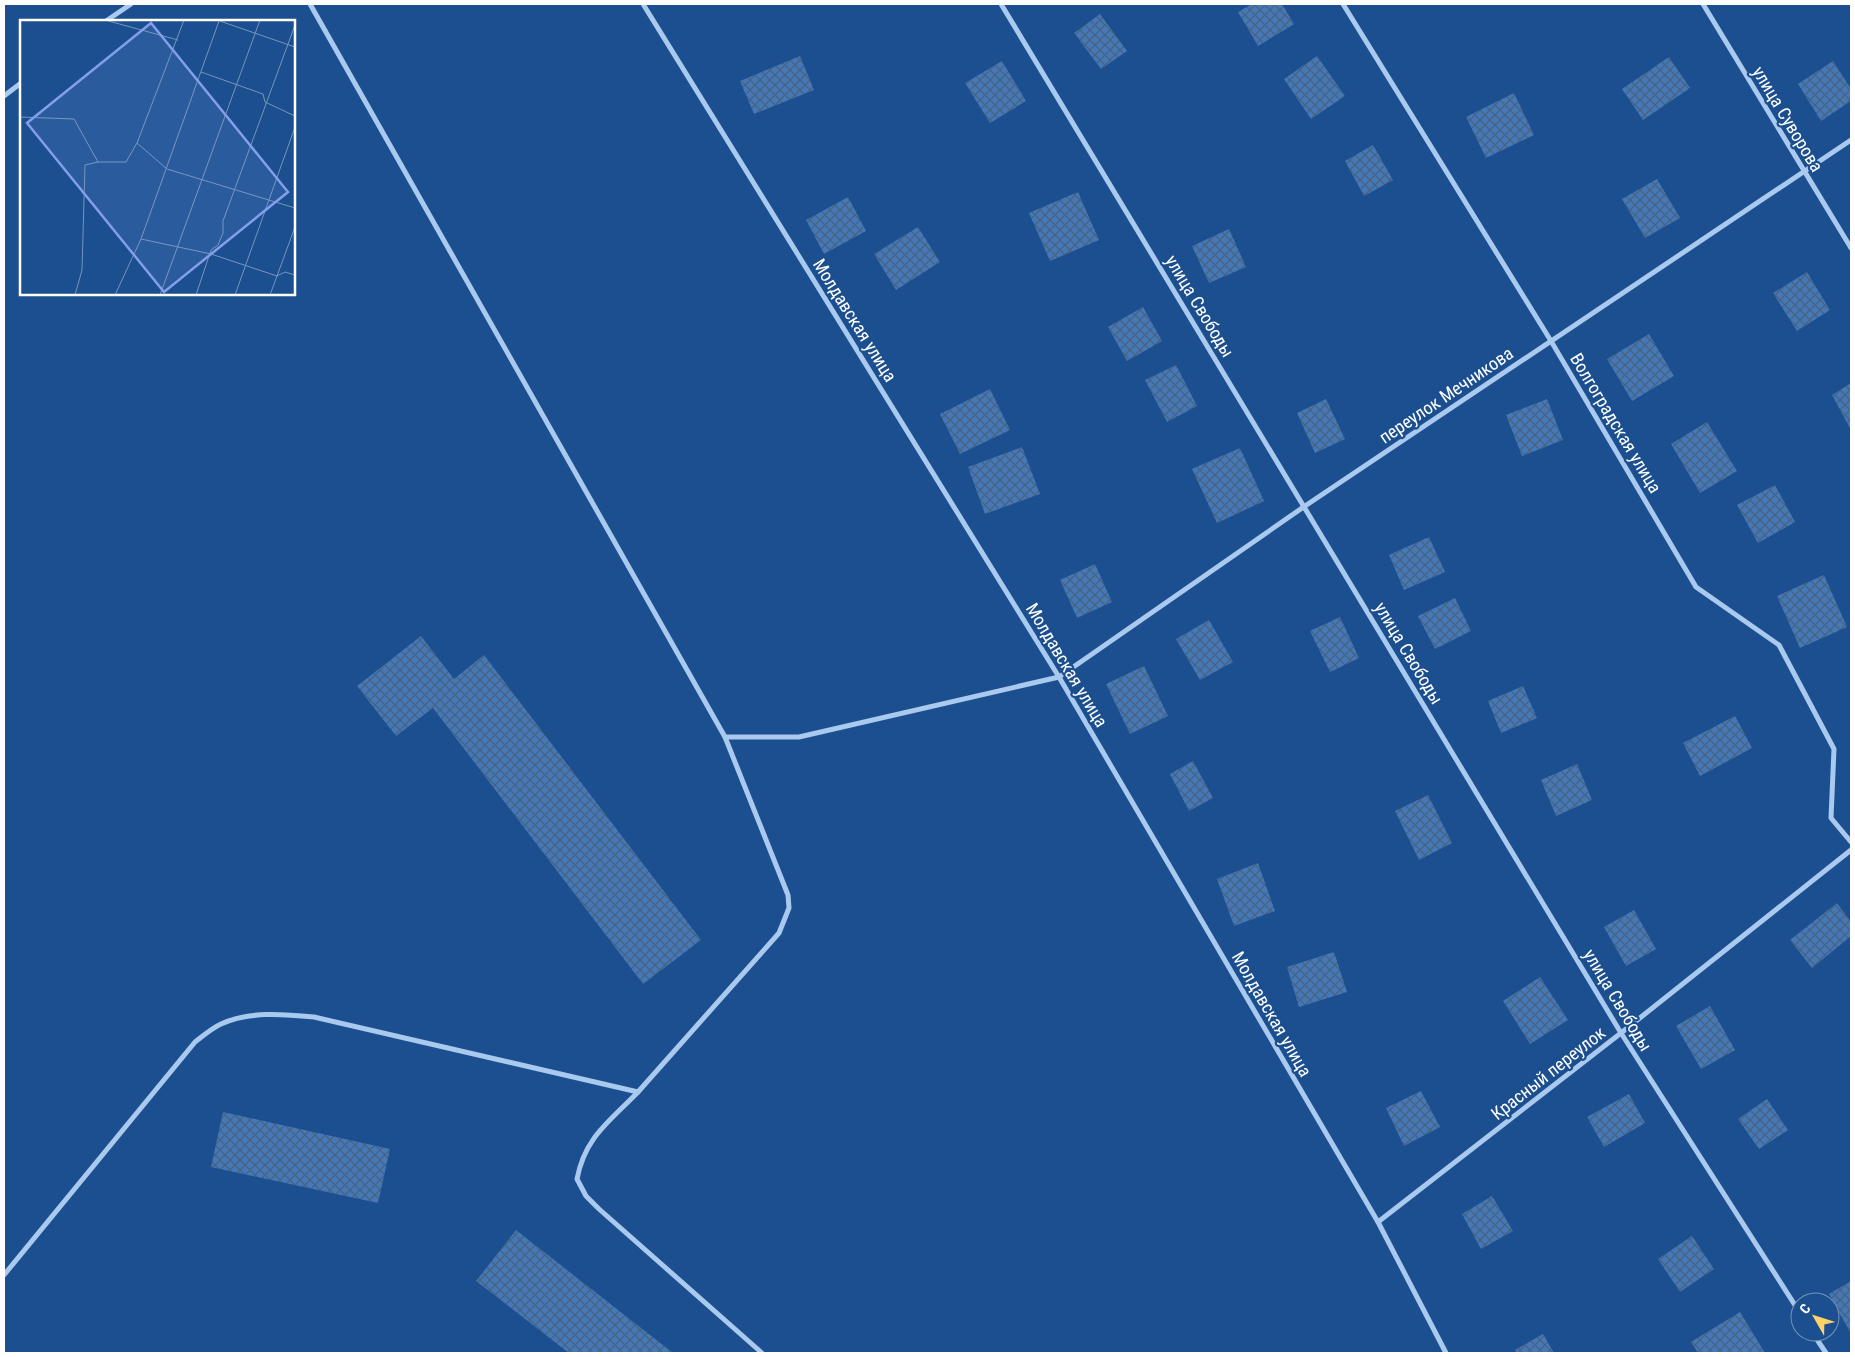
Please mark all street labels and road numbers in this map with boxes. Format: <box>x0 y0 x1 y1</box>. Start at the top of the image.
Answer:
street label: улица Суворова <box>1748 63 1828 175</box>
street label: улица Свободы <box>1161 251 1239 361</box>
street label: Молдавская улица <box>809 255 901 385</box>
street label: переулок Мечникова <box>1375 342 1517 448</box>
street label: Волгоградская улица <box>1566 349 1666 497</box>
street label: улица Свободы <box>1370 598 1448 708</box>
street label: Молдавская улица <box>1022 599 1112 731</box>
street label: улица Свободы <box>1579 945 1657 1055</box>
street label: Молдавская улица <box>1228 948 1316 1080</box>
street label: Красный переулок <box>1487 1022 1610 1124</box>

